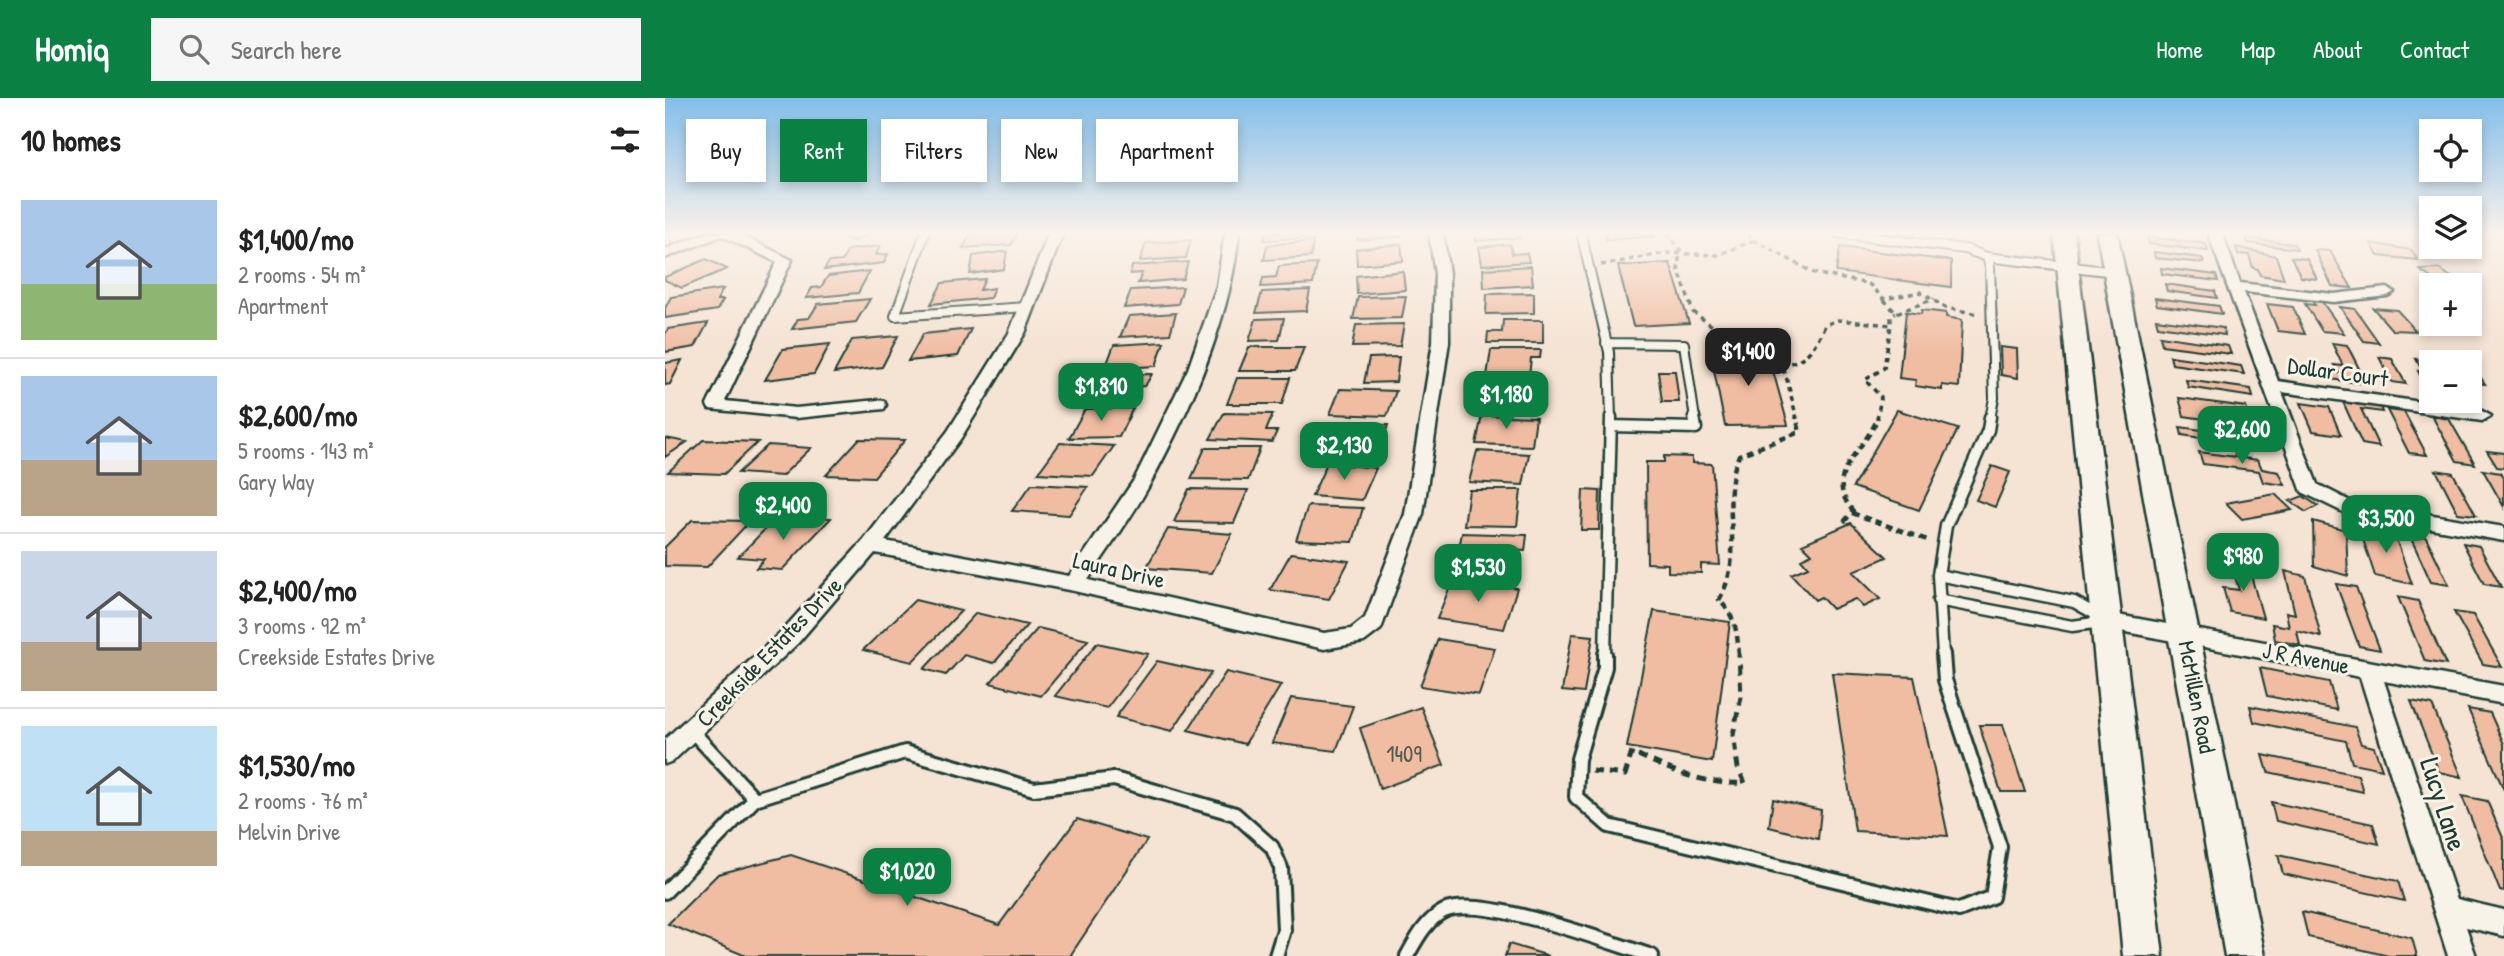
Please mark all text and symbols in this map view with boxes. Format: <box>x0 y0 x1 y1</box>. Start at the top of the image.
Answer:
search box <box>151 18 641 81</box>
text: Homiq <box>35 27 109 71</box>
icon: search <box>175 30 213 68</box>
text: Search here <box>231 32 342 67</box>
text: Home <box>2156 33 2203 65</box>
text: Map <box>2241 33 2275 65</box>
text: About <box>2313 33 2362 65</box>
text: Contact <box>2400 33 2469 65</box>
chip: Buy <box>686 119 766 182</box>
chip: Rent <box>780 119 867 182</box>
chip: Filters <box>881 119 987 182</box>
chip: New <box>1001 119 1082 182</box>
chip: Apartment <box>1096 119 1238 182</box>
map controls <box>2419 119 2482 413</box>
button: locate <box>2419 119 2482 182</box>
text: 10 homes <box>21 120 121 160</box>
icon: filters <box>606 121 644 159</box>
button: layers <box>2419 196 2482 259</box>
text: $1,400/mo <box>238 219 353 259</box>
icon: home <box>77 228 161 312</box>
text: 2 rooms · 54 m² <box>238 259 366 290</box>
button: + <box>2419 273 2482 336</box>
text: Apartment <box>238 290 328 321</box>
pin: $1,400 <box>1691 328 1805 388</box>
text: $1,400 <box>1721 335 1775 366</box>
street label: Dollar Court <box>2286 349 2391 394</box>
button: − <box>2419 350 2482 413</box>
pin: $1,810 <box>1044 364 1158 423</box>
text: $1,810 <box>1074 370 1128 401</box>
pin: $1,180 <box>1449 372 1563 431</box>
text: $1,180 <box>1479 378 1533 409</box>
text: $2,600/mo <box>238 395 357 435</box>
icon: home <box>77 404 161 488</box>
pin: $2,600 <box>2185 406 2299 466</box>
text: $2,600 <box>2214 413 2270 444</box>
pin: $2,130 <box>1287 422 1401 482</box>
text: $2,130 <box>1316 429 1372 460</box>
text: 5 rooms · 143 m² <box>238 435 374 466</box>
text: Gary Way <box>238 466 315 497</box>
pin: $2,400 <box>726 482 840 542</box>
text: $2,400 <box>755 489 811 520</box>
pin: $3,500 <box>2329 496 2443 555</box>
text: $3,500 <box>2358 502 2414 533</box>
pin: $980 <box>2202 533 2284 593</box>
text: $980 <box>2223 540 2263 571</box>
street label: Laura Drive <box>1070 544 1168 595</box>
pin: $1,530 <box>1421 545 1535 604</box>
text: $1,530 <box>1451 551 1506 582</box>
text: $2,400/mo <box>238 570 357 610</box>
street label: Creekside Estates Drive <box>689 570 848 733</box>
icon: home <box>77 579 161 663</box>
text: 3 rooms · 92 m² <box>238 610 366 641</box>
street label: J R Avenue <box>2260 634 2352 681</box>
street label: McMillen Road <box>2171 638 2224 756</box>
text: Creekside Estates Drive <box>238 641 435 672</box>
house number: 1409 <box>1386 738 1422 769</box>
text: $1,530/mo <box>238 745 355 785</box>
street label: Lucy Lane <box>2411 752 2477 856</box>
icon: home <box>77 754 161 838</box>
text: 2 rooms · 76 m² <box>238 785 368 816</box>
text: Melvin Drive <box>238 816 340 847</box>
pin: $1,020 <box>850 848 964 908</box>
text: $1,020 <box>879 855 935 886</box>

